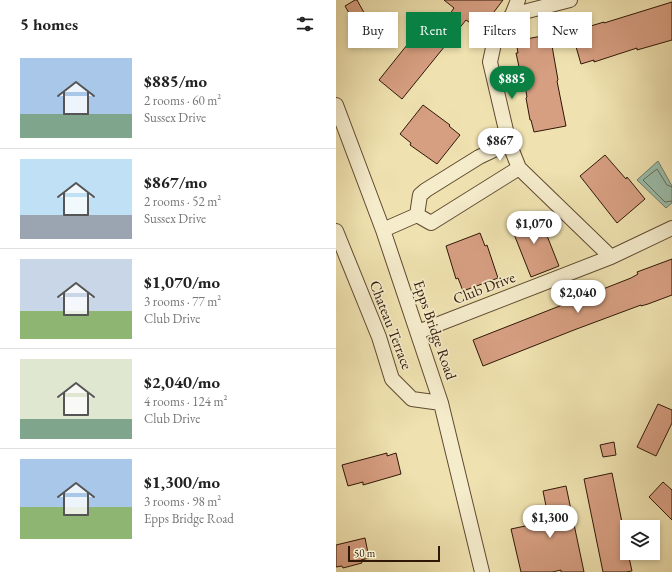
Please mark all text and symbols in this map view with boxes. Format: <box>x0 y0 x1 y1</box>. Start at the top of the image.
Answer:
chip: Buy <box>348 12 398 48</box>
chip: Rent <box>406 12 461 48</box>
chip: Filters <box>469 12 530 48</box>
chip: New <box>538 12 592 48</box>
text: 5 homes <box>20 13 78 35</box>
icon: filters <box>294 13 316 35</box>
pin: $885 <box>488 66 536 100</box>
text: $885/mo <box>144 70 207 92</box>
text: $885 <box>499 70 525 87</box>
icon: home <box>52 74 100 122</box>
text: 2 rooms · 60 m² <box>144 92 221 109</box>
text: Sussex Drive <box>144 109 206 126</box>
pin: $867 <box>476 128 524 162</box>
text: $867 <box>487 132 513 149</box>
text: $867/mo <box>144 171 207 193</box>
icon: home <box>52 175 100 223</box>
text: 2 rooms · 52 m² <box>144 193 221 210</box>
text: Sussex Drive <box>144 210 206 227</box>
pin: $1,070 <box>501 211 567 245</box>
text: $1,070 <box>516 215 552 232</box>
street label: Club Drive <box>450 267 518 308</box>
text: $1,070/mo <box>144 271 220 293</box>
icon: home <box>52 275 100 323</box>
street label: Chateau Terrace <box>366 278 417 372</box>
street label: Epps Bridge Road <box>410 278 461 382</box>
pin: $2,040 <box>545 280 611 314</box>
text: $2,040 <box>560 284 596 301</box>
text: 3 rooms · 77 m² <box>144 293 221 310</box>
text: Club Drive <box>144 310 200 327</box>
text: $2,040/mo <box>144 371 220 393</box>
icon: home <box>52 375 100 423</box>
text: 4 rooms · 124 m² <box>144 393 228 410</box>
text: Club Drive <box>144 410 200 427</box>
text: $1,300/mo <box>144 471 220 493</box>
icon: home <box>52 475 100 523</box>
text: 3 rooms · 98 m² <box>144 493 221 510</box>
pin: $1,300 <box>517 505 583 539</box>
text: $1,300 <box>532 509 568 526</box>
text: Epps Bridge Road <box>144 510 234 527</box>
map controls <box>620 520 660 560</box>
button: layers <box>620 520 660 560</box>
scale bar <box>348 544 440 563</box>
text: 50 m <box>354 546 375 560</box>

